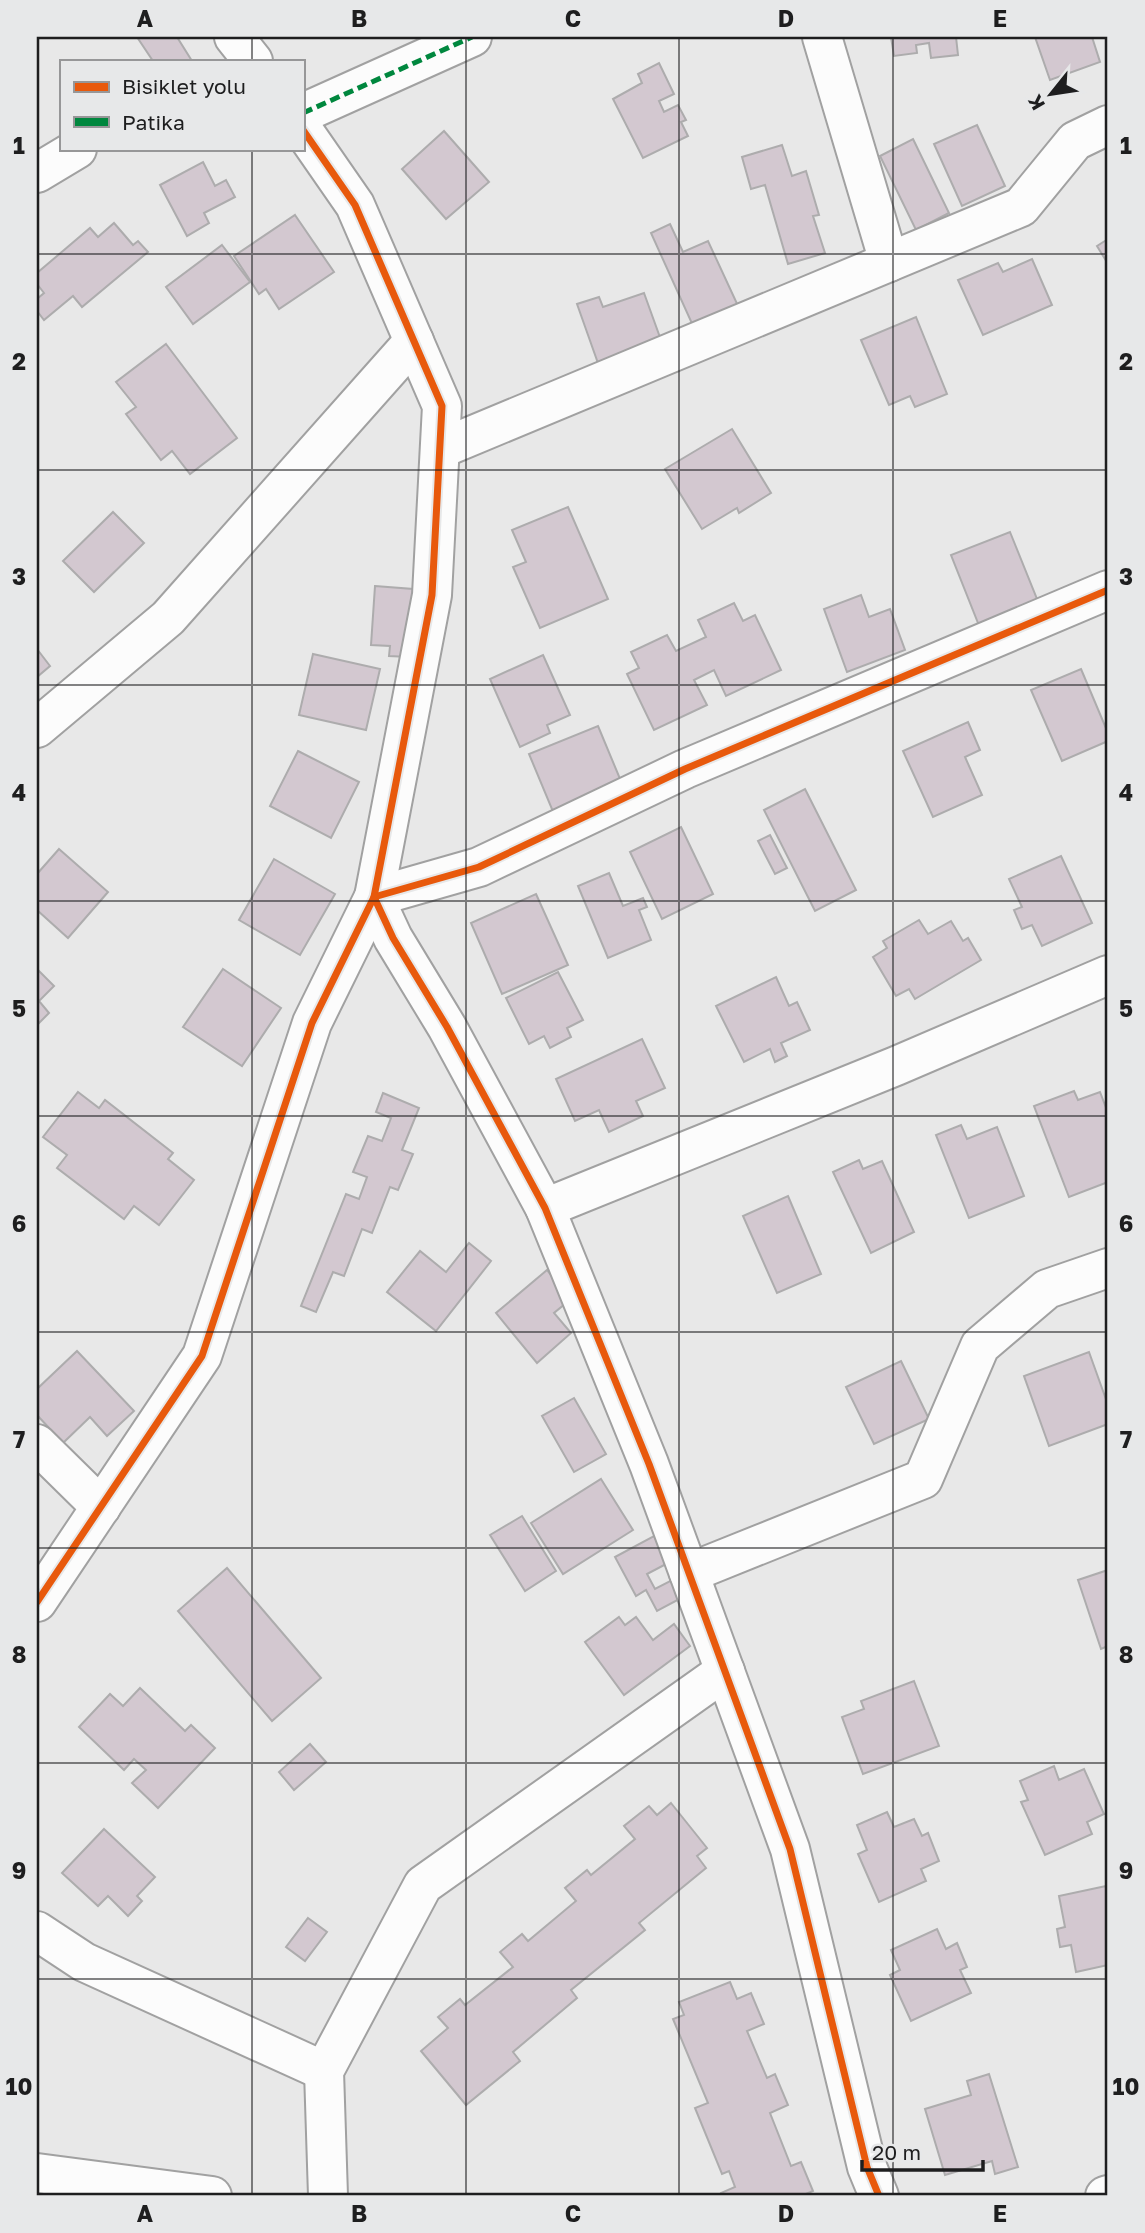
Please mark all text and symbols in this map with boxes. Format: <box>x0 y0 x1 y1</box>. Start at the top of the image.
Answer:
text: A <box>137 4 154 32</box>
text: B <box>351 4 367 32</box>
text: C <box>565 4 581 32</box>
text: D <box>778 4 794 32</box>
text: E <box>993 4 1007 32</box>
legend <box>60 60 304 150</box>
north arrow <box>1016 60 1086 130</box>
text: Bisiklet yolu <box>122 73 246 99</box>
text: K <box>1022 91 1049 114</box>
text: Patika <box>122 109 185 135</box>
text: 1 <box>13 131 25 159</box>
text: 1 <box>1120 131 1132 159</box>
text: 2 <box>12 347 26 375</box>
text: 2 <box>1119 347 1133 375</box>
text: 3 <box>12 562 26 590</box>
text: 3 <box>1119 562 1133 590</box>
text: 4 <box>12 778 26 806</box>
text: 4 <box>1119 778 1133 806</box>
text: 5 <box>12 994 26 1022</box>
text: 5 <box>1119 994 1133 1022</box>
text: 6 <box>12 1209 26 1237</box>
text: 6 <box>1119 1209 1133 1237</box>
text: 7 <box>13 1425 25 1453</box>
text: 7 <box>1120 1425 1132 1453</box>
text: 8 <box>12 1640 26 1668</box>
text: 8 <box>1119 1640 1133 1668</box>
text: 9 <box>12 1856 26 1884</box>
text: 9 <box>1119 1856 1133 1884</box>
text: 10 <box>6 2072 32 2100</box>
text: 10 <box>1113 2072 1139 2100</box>
scale bar <box>862 2128 982 2172</box>
text: 20 m <box>872 2139 921 2165</box>
text: A <box>137 2199 154 2227</box>
text: B <box>351 2199 367 2227</box>
text: C <box>565 2199 581 2227</box>
text: D <box>778 2199 794 2227</box>
text: E <box>993 2199 1007 2227</box>

